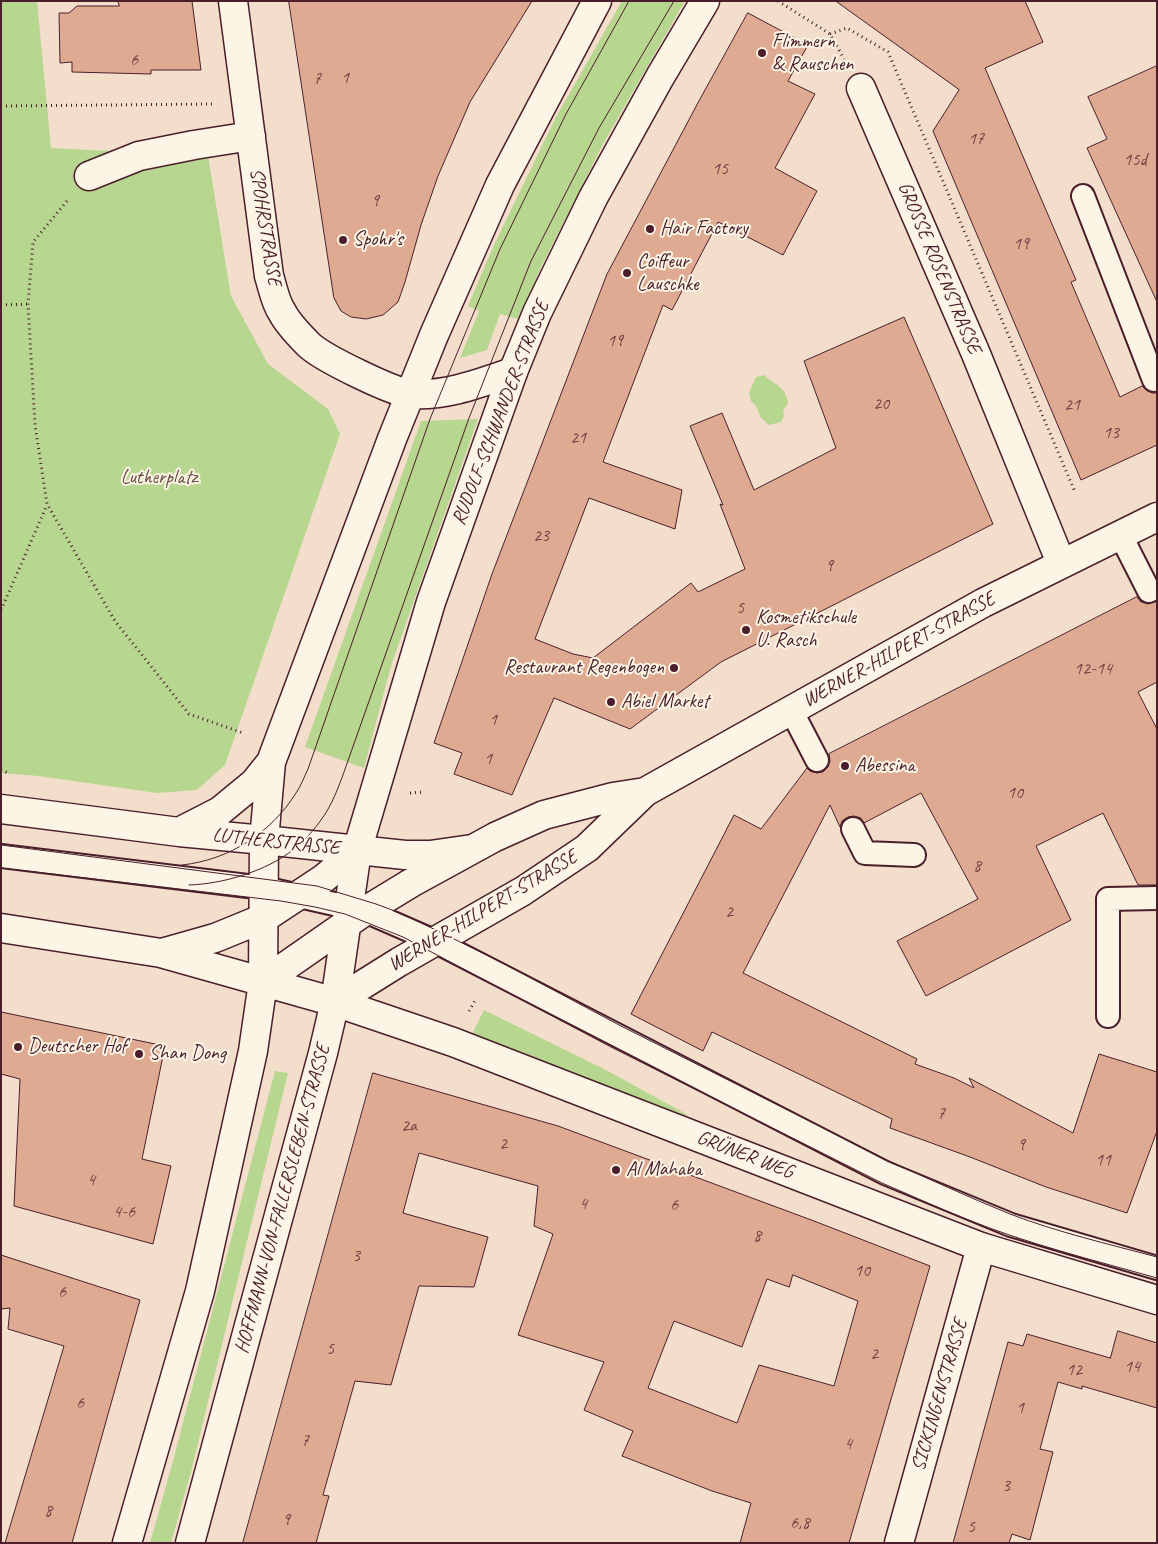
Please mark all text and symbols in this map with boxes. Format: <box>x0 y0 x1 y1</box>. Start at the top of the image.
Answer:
place label: Flimmern & Rauschen <box>772 30 853 77</box>
marker: Flimmern & Rauschen <box>756 47 768 59</box>
house number: 6 <box>130 49 138 71</box>
house number: 1 <box>341 67 349 89</box>
house number: 7 <box>313 68 321 90</box>
house number: 17 <box>968 128 984 150</box>
house number: 15d <box>1123 149 1147 171</box>
house number: 15 <box>712 158 728 180</box>
street label: SPOHRSTRASSE <box>244 166 286 288</box>
street label: GROSSE ROSENSTRASSE <box>892 179 986 357</box>
house number: 9 <box>371 190 379 212</box>
place label: Hair Factory <box>660 217 748 241</box>
marker: Hair Factory <box>644 223 656 235</box>
place label: Spohr's <box>353 228 403 252</box>
house number: 19 <box>1013 233 1029 255</box>
marker: Spohr's <box>337 234 349 246</box>
place label: Coiffeur Lauschke <box>637 250 698 297</box>
marker: Coiffeur Lauschke <box>621 267 633 279</box>
street label: RUDOLF-SCHWANDER-STRASSE <box>447 297 555 529</box>
house number: 19 <box>607 330 623 352</box>
house number: 20 <box>873 393 889 415</box>
house number: 21 <box>1064 394 1080 416</box>
house number: 13 <box>1103 422 1119 444</box>
house number: 21 <box>570 427 586 449</box>
park label: Lutherplatz <box>121 466 197 490</box>
house number: 23 <box>533 525 549 547</box>
house number: 9 <box>825 555 833 577</box>
street label: WERNER-HILPERT-STRASSE <box>799 587 999 713</box>
house number: 5 <box>736 597 744 619</box>
place label: Kosmetikschule U. Rasch <box>756 606 856 653</box>
marker: Kosmetikschule U. Rasch <box>740 624 752 636</box>
place label: Restaurant Regenbogen <box>504 656 664 680</box>
house number: 12-14 <box>1074 658 1112 680</box>
marker: Restaurant Regenbogen <box>668 662 680 674</box>
place label: Abiel Market <box>621 690 709 714</box>
marker: Abiel Market <box>605 696 617 708</box>
house number: 1 <box>489 709 497 731</box>
house number: 1 <box>484 748 492 770</box>
place label: Abessina <box>855 754 915 778</box>
marker: Abessina <box>839 760 851 772</box>
house number: 10 <box>1007 782 1023 804</box>
street label: LUTHERSTRASSE <box>211 823 341 861</box>
street label: WERNER-HILPERT-STRASSE <box>384 845 582 977</box>
house number: 8 <box>973 855 981 877</box>
house number: 2 <box>725 901 733 923</box>
place label: Deutscher Hof <box>28 1035 127 1059</box>
marker: Deutscher Hof <box>12 1041 24 1053</box>
place label: Shan Dong <box>149 1042 226 1066</box>
street label: HOFFMANN-VON-FALLERSLEBEN-STRASSE <box>230 1042 336 1356</box>
marker: Shan Dong <box>133 1048 145 1060</box>
house number: 7 <box>937 1103 945 1125</box>
house number: 2a <box>401 1115 417 1137</box>
street label: GRÜNER WEG <box>693 1126 797 1184</box>
house number: 2 <box>499 1133 507 1155</box>
house number: 9 <box>1017 1134 1025 1156</box>
house number: 11 <box>1095 1149 1111 1171</box>
place label: Al Mahaba <box>626 1158 702 1182</box>
marker: Al Mahaba <box>610 1164 622 1176</box>
house number: 4 <box>87 1169 95 1191</box>
house number: 4 <box>579 1193 587 1215</box>
house number: 6 <box>670 1194 678 1216</box>
house number: 4-6 <box>113 1201 135 1223</box>
house number: 8 <box>753 1225 761 1247</box>
house number: 3 <box>352 1245 360 1267</box>
house number: 10 <box>854 1260 870 1282</box>
house number: 6 <box>58 1281 66 1303</box>
street label: SICKINGENSTRASSE <box>907 1316 973 1474</box>
house number: 5 <box>326 1338 334 1360</box>
house number: 2 <box>870 1343 878 1365</box>
house number: 14 <box>1124 1356 1140 1378</box>
house number: 12 <box>1066 1359 1082 1381</box>
house number: 6 <box>76 1392 84 1414</box>
house number: 1 <box>1016 1397 1024 1419</box>
house number: 7 <box>301 1430 309 1452</box>
house number: 4 <box>844 1433 852 1455</box>
house number: 3 <box>1002 1475 1010 1497</box>
house number: 8 <box>44 1500 52 1522</box>
house number: 9 <box>282 1509 290 1531</box>
house number: 6,8 <box>790 1512 810 1534</box>
house number: 5 <box>967 1516 975 1538</box>

